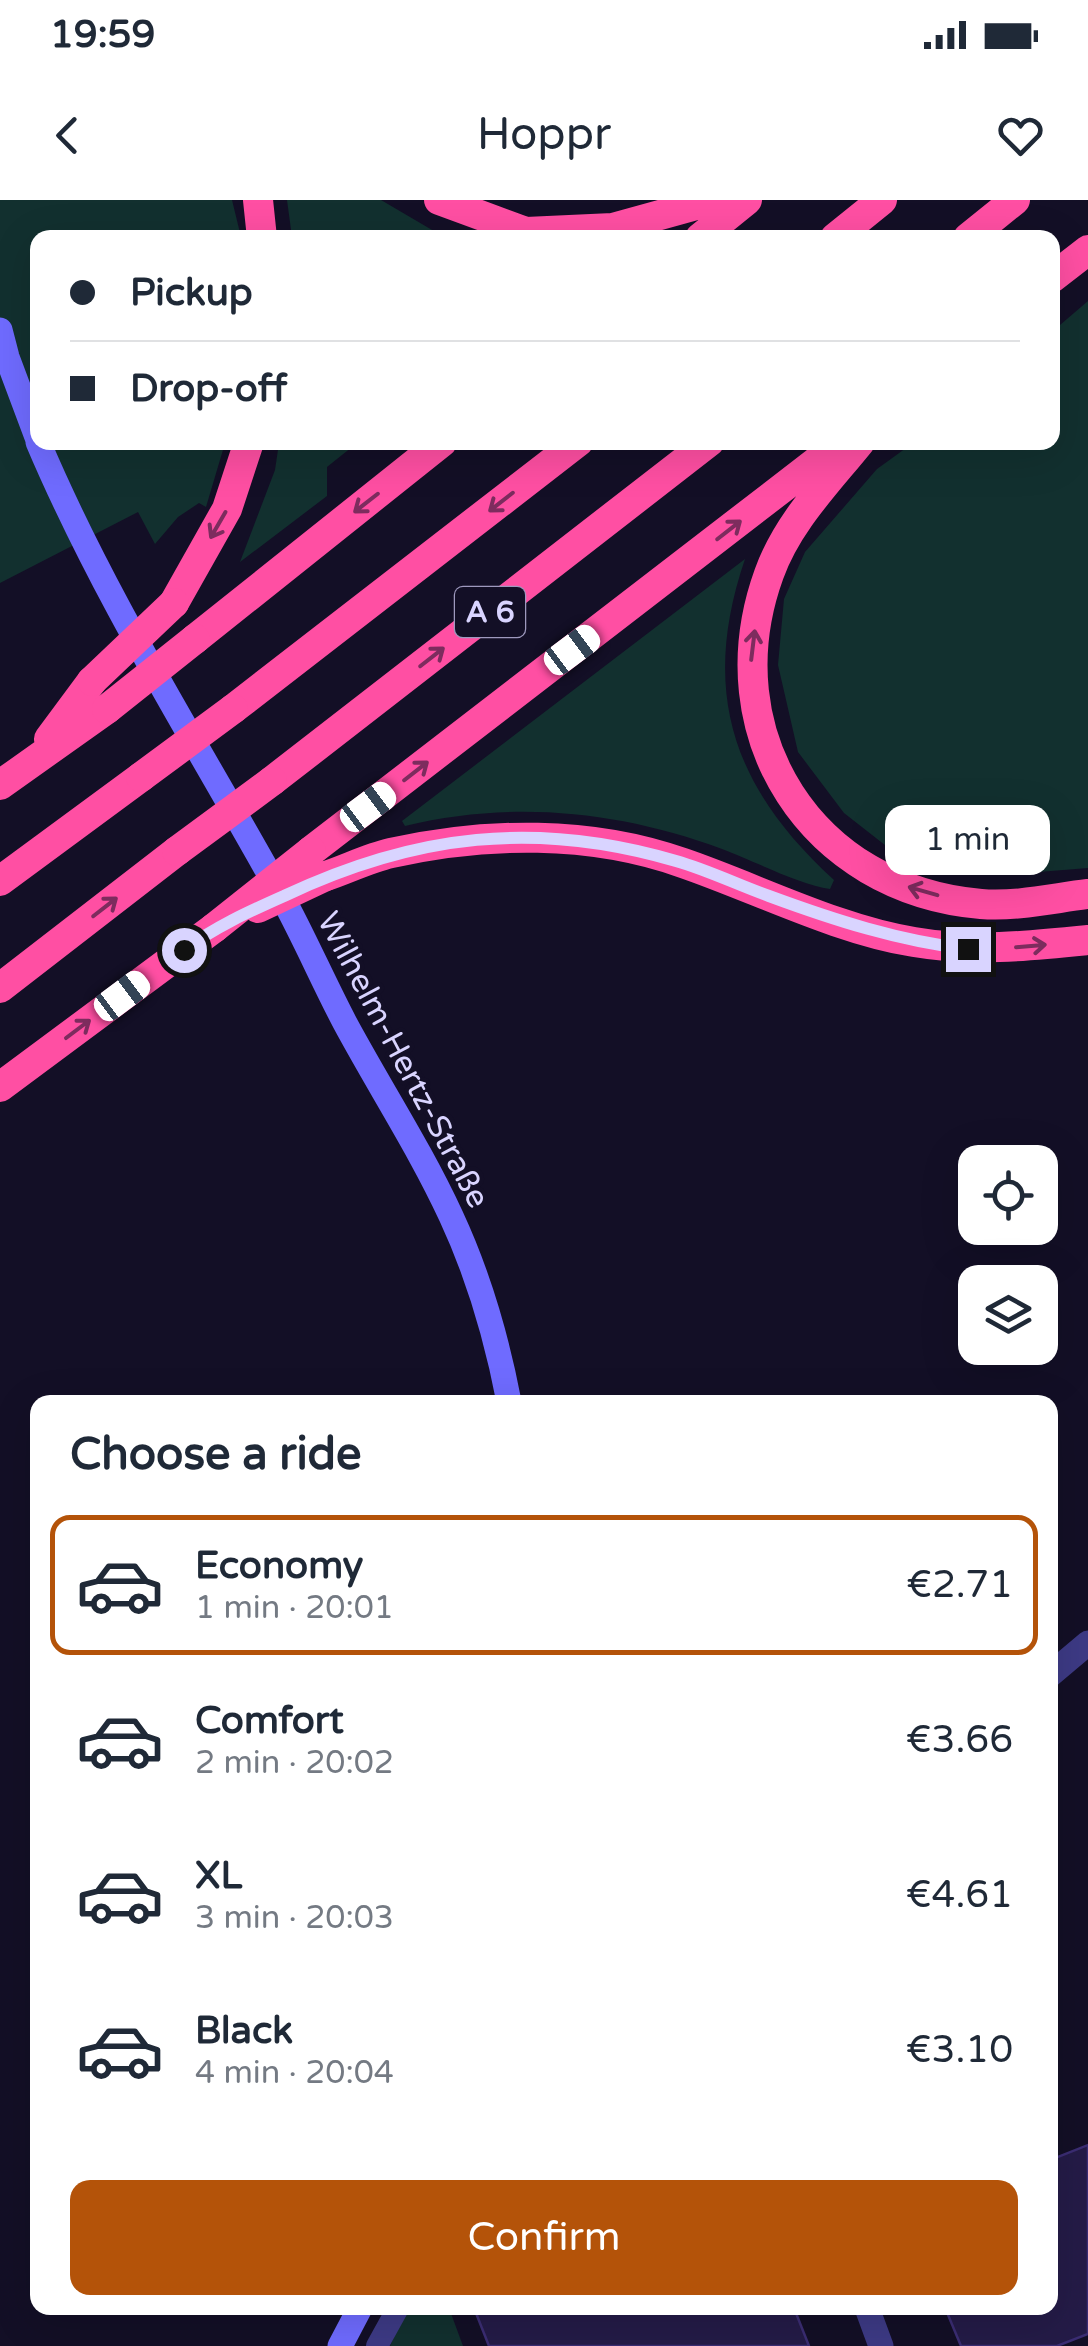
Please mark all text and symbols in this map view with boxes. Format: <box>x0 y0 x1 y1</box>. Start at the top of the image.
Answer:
text: 19:59 <box>50 12 155 58</box>
icon: back <box>40 108 95 163</box>
text: Hoppr <box>477 108 611 162</box>
icon: heart <box>993 108 1048 163</box>
text: Pickup <box>130 270 253 316</box>
text: Drop-off <box>130 366 287 412</box>
one-way arrow <box>488 491 514 513</box>
one-way arrow <box>353 492 380 513</box>
one-way arrow <box>207 510 227 539</box>
one-way arrow <box>715 519 742 540</box>
road number: A 6 <box>455 587 525 637</box>
car <box>539 620 605 680</box>
one-way arrow <box>744 630 763 662</box>
one-way arrow <box>418 647 445 668</box>
one-way arrow <box>402 760 429 781</box>
car <box>335 777 401 837</box>
callout: 1 min <box>886 804 1050 874</box>
text: 1 min <box>925 821 1010 859</box>
one-way arrow <box>907 881 939 899</box>
one-way arrow <box>91 897 118 918</box>
street label: Wilhelm-Hertz-Straße <box>309 906 497 1214</box>
route end <box>946 927 991 972</box>
route start <box>162 928 207 973</box>
one-way arrow <box>1015 936 1047 955</box>
car <box>89 966 155 1026</box>
one-way arrow <box>64 1018 91 1039</box>
map controls <box>958 1145 1058 1365</box>
button: locate <box>958 1145 1058 1245</box>
button: layers <box>958 1265 1058 1365</box>
text: Choose a ride <box>70 1428 361 1482</box>
icon: car <box>75 1540 165 1630</box>
text: Economy <box>195 1543 363 1589</box>
text: €2.71 <box>906 1562 1013 1608</box>
text: 1 min · 20:01 <box>195 1589 394 1627</box>
icon: car <box>75 1695 165 1785</box>
text: Comfort <box>195 1698 344 1744</box>
text: €3.66 <box>906 1717 1013 1763</box>
text: 2 min · 20:02 <box>195 1744 394 1782</box>
icon: car <box>75 1850 165 1940</box>
text: XL <box>195 1853 242 1899</box>
text: €4.61 <box>906 1872 1013 1918</box>
text: 3 min · 20:03 <box>195 1899 394 1937</box>
icon: car <box>75 2005 165 2095</box>
text: Black <box>195 2008 293 2054</box>
text: €3.10 <box>906 2027 1013 2073</box>
text: 4 min · 20:04 <box>195 2054 394 2092</box>
button: Confirm <box>70 2180 1018 2295</box>

